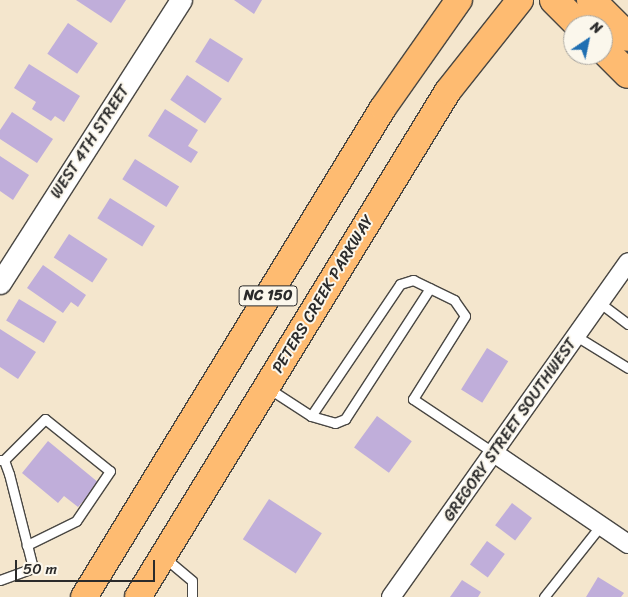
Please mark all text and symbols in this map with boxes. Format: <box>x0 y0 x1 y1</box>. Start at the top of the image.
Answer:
north arrow <box>563 15 613 65</box>
text: N <box>585 15 607 41</box>
street label: WEST 4TH STREET <box>46 81 134 203</box>
street label: PETERS CREEK PARKWAY <box>269 213 377 375</box>
road number: NC 150 <box>238 284 298 308</box>
street label: GREGORY STREET SOUTHWEST <box>439 334 581 526</box>
scale bar <box>18 550 158 582</box>
text: 50 m <box>23 556 57 582</box>

